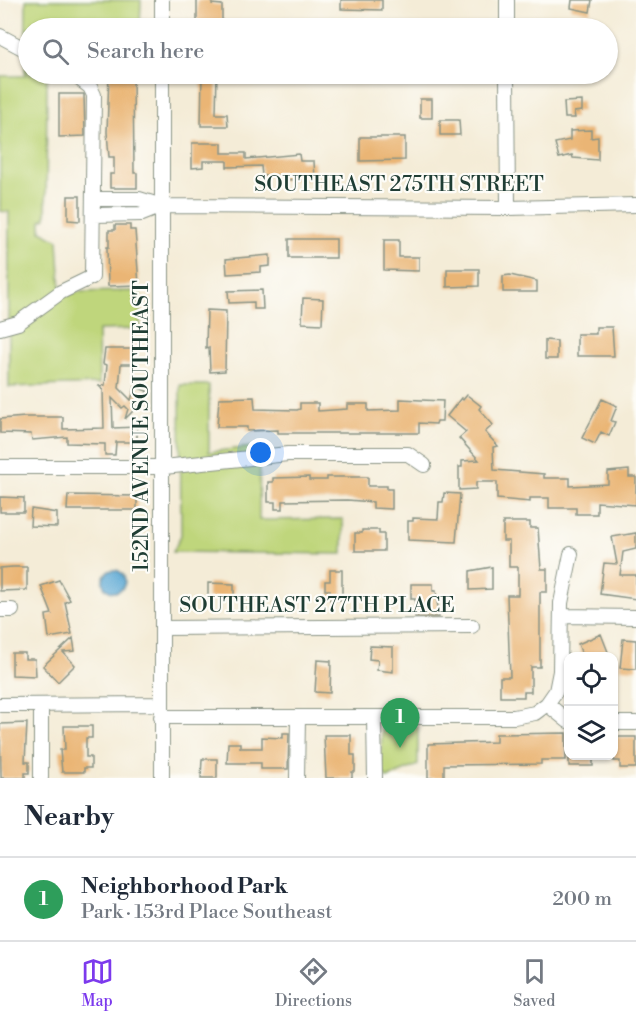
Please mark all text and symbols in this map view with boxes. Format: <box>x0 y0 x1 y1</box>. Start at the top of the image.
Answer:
search box <box>18 18 618 84</box>
icon: search <box>39 35 72 68</box>
text: Search here <box>87 38 204 65</box>
street label: SOUTHEAST 275TH STREET <box>254 172 544 198</box>
street label: 152ND AVENUE SOUTHEAST <box>129 280 155 572</box>
your location <box>246 438 275 467</box>
street label: SOUTHEAST 277TH PLACE <box>179 593 455 619</box>
map controls <box>564 652 618 760</box>
button: locate <box>564 652 618 706</box>
pin: 1 <box>380 698 420 748</box>
button: layers <box>564 706 618 760</box>
text: Nearby <box>24 801 114 833</box>
text: Neighborhood Park <box>81 873 288 900</box>
text: 1 <box>39 887 48 912</box>
text: 200 m <box>552 887 612 912</box>
text: Park · 153rd Place Southeast <box>81 900 332 925</box>
tab: Map <box>81 955 114 1011</box>
tab: Directions <box>275 955 352 1011</box>
tab: Saved <box>513 955 555 1011</box>

